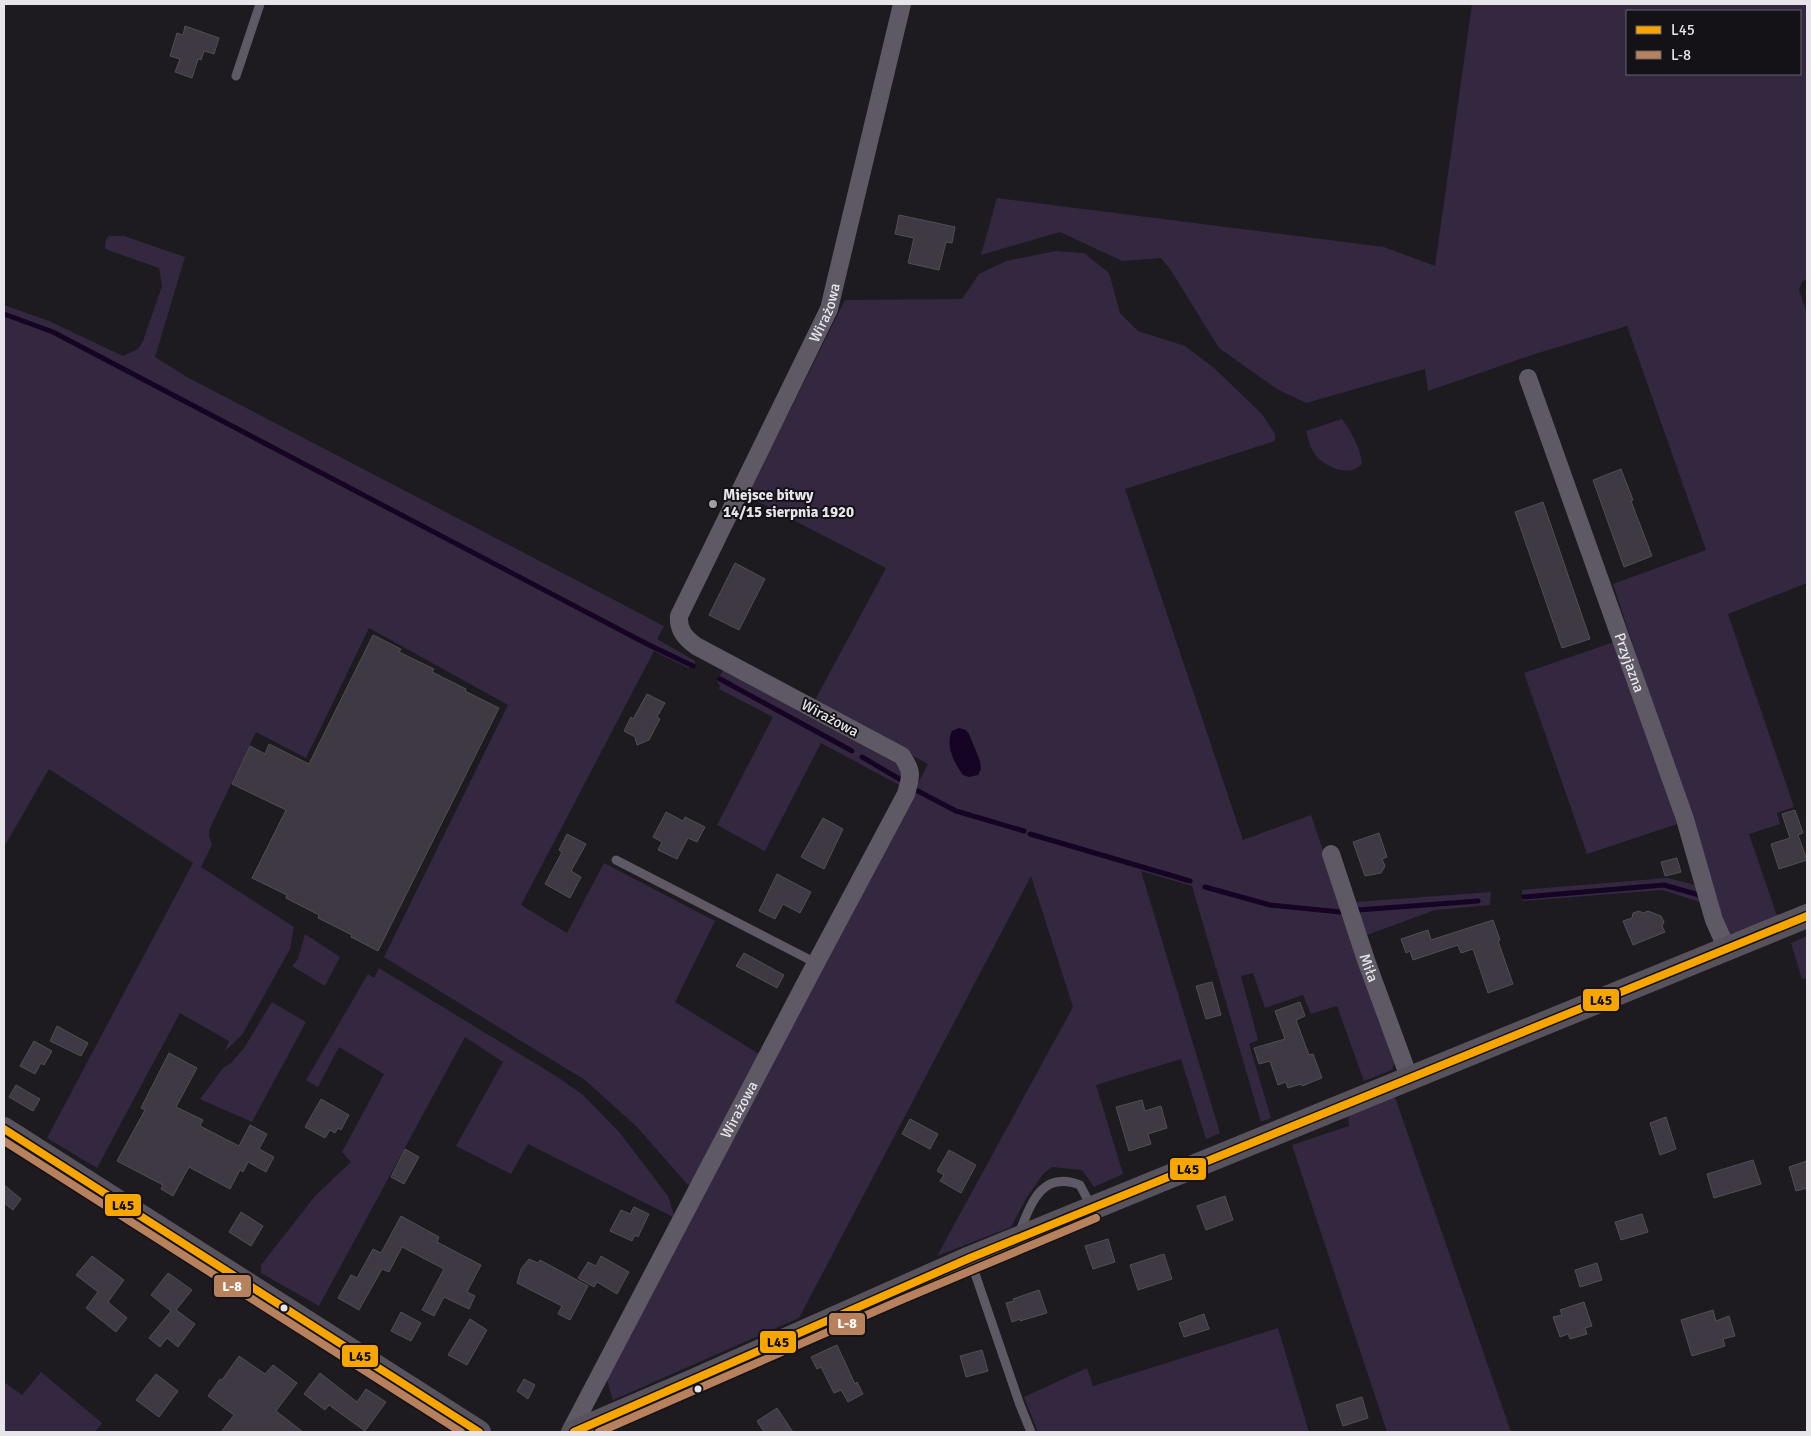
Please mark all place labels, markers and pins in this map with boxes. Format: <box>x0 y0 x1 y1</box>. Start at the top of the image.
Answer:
place label: Miejsce bitwy 14/15 sierpnia 1920 <box>723 486 854 521</box>
marker: Miejsce bitwy 14/15 sierpnia 1920 <box>707 498 719 510</box>
unlabelled marker <box>279 1303 289 1313</box>
unlabelled marker <box>693 1384 703 1394</box>

